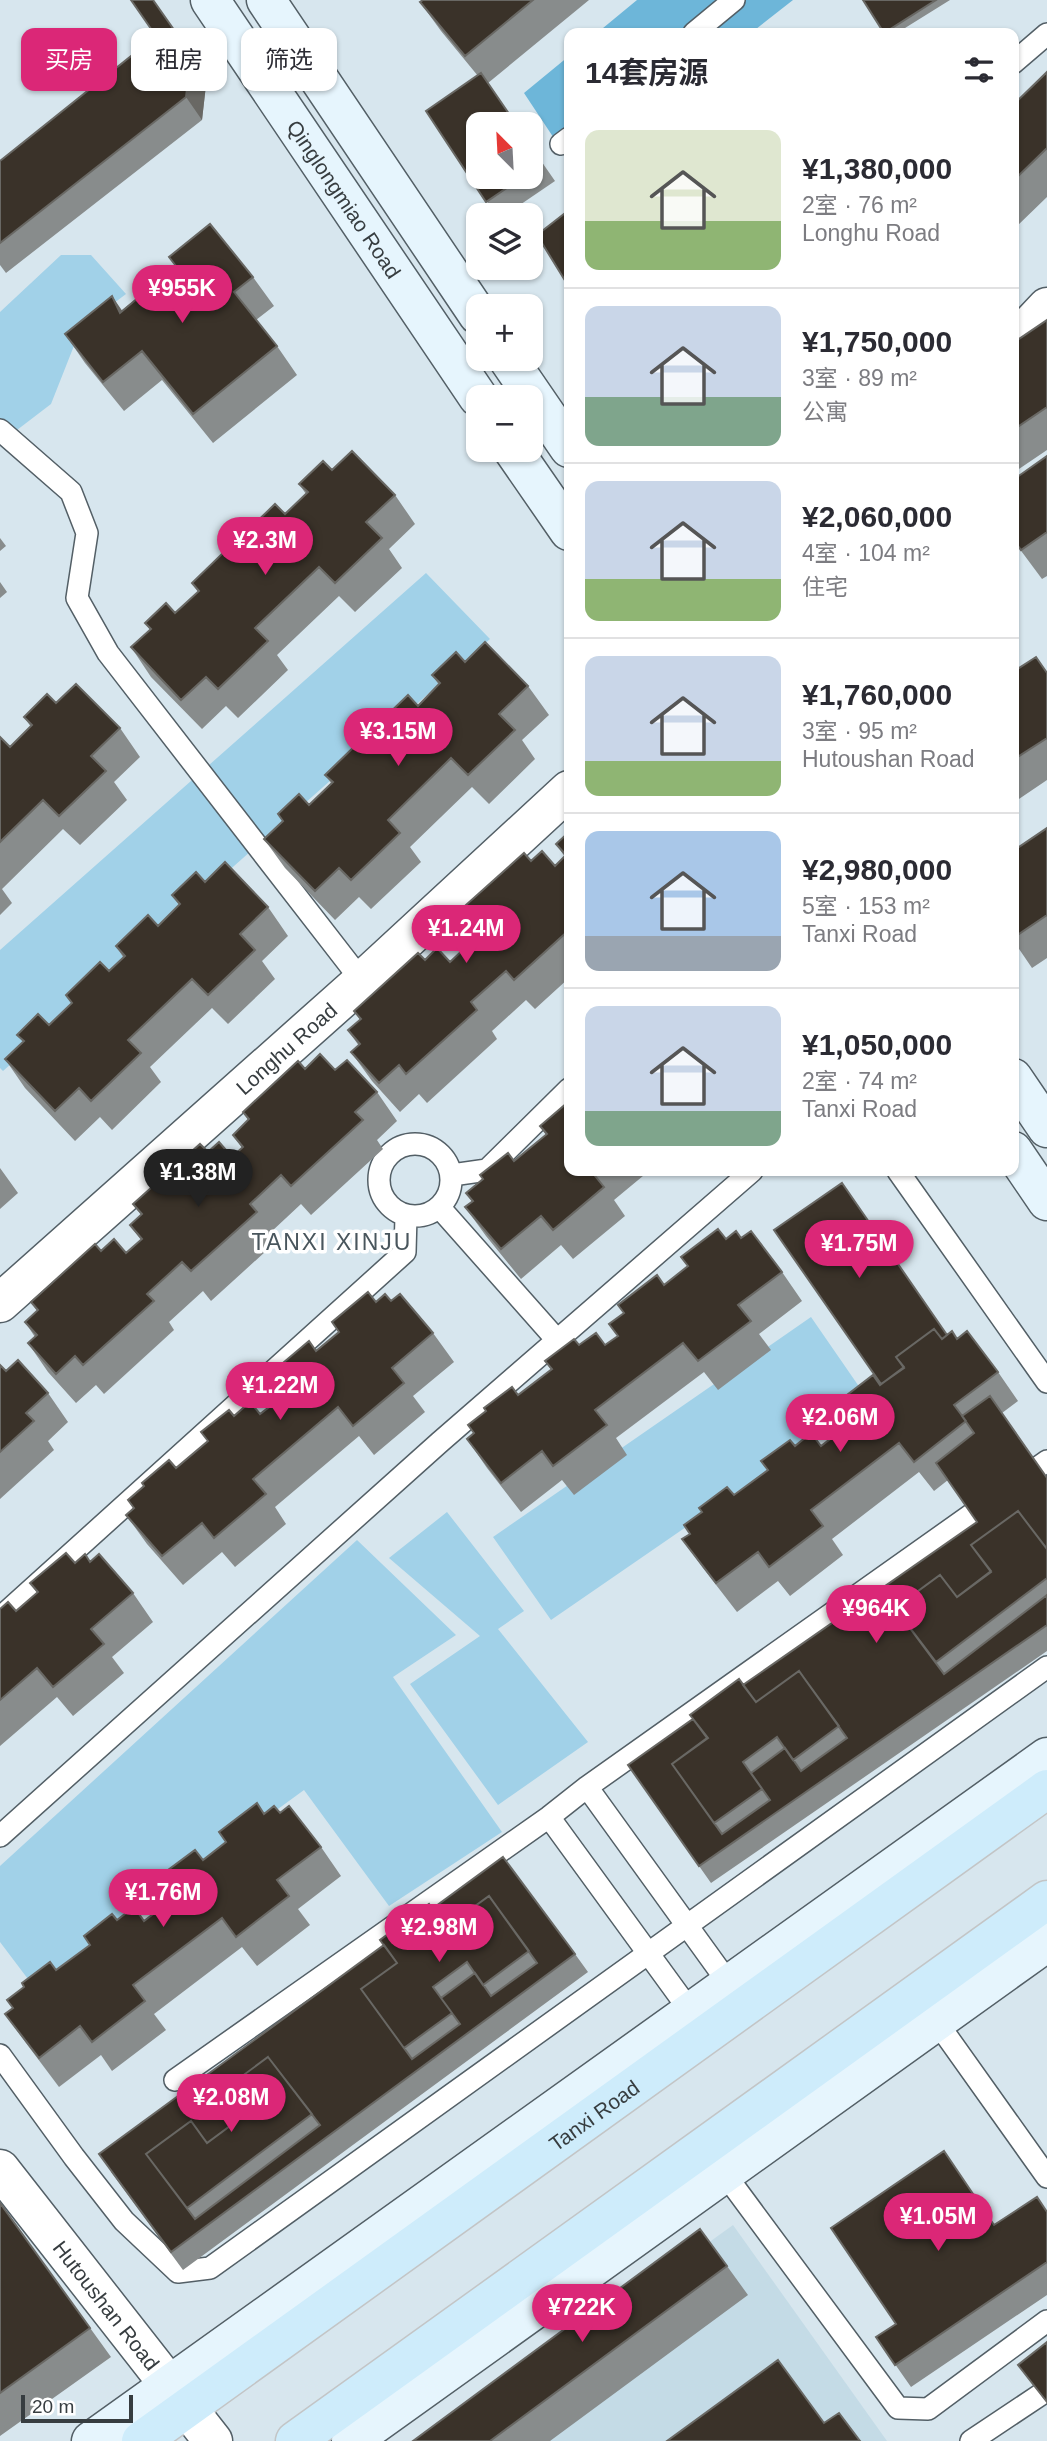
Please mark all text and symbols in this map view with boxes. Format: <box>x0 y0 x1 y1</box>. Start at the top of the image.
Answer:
chip: 买房 <box>21 28 117 91</box>
chip: 租房 <box>131 28 227 91</box>
chip: 筛选 <box>241 28 337 91</box>
icon: filters <box>960 51 998 89</box>
text: 14套房源 <box>585 56 708 89</box>
north arrow <box>466 112 542 189</box>
map controls <box>466 112 543 462</box>
street label: Qinglongmiao Road <box>283 116 406 282</box>
text: ¥1,380,000 <box>802 152 952 185</box>
icon: home <box>641 158 725 242</box>
text: 2室 · 76 m² <box>802 192 917 218</box>
button: layers <box>466 203 543 280</box>
text: Longhu Road <box>802 220 940 246</box>
pin: ¥955K <box>133 266 231 325</box>
text: ¥955K <box>148 275 216 301</box>
button: + <box>466 294 543 371</box>
text: ¥1,750,000 <box>802 325 952 358</box>
icon: home <box>641 334 725 418</box>
text: 3室 · 89 m² <box>802 365 917 391</box>
button: − <box>466 385 543 462</box>
text: 公寓 <box>802 399 848 425</box>
text: ¥2,060,000 <box>802 500 952 533</box>
icon: home <box>641 509 725 593</box>
pin: ¥2.3M <box>216 518 314 577</box>
text: ¥2.3M <box>233 527 297 553</box>
text: 4室 · 104 m² <box>802 540 930 566</box>
text: 住宅 <box>802 574 848 600</box>
text: ¥1,760,000 <box>802 678 952 711</box>
icon: home <box>641 684 725 768</box>
pin: ¥3.15M <box>341 708 455 768</box>
text: ¥3.15M <box>360 718 436 744</box>
text: 3室 · 95 m² <box>802 718 917 744</box>
text: Hutoushan Road <box>802 746 975 772</box>
text: ¥2,980,000 <box>802 853 952 886</box>
icon: home <box>641 859 725 943</box>
text: 5室 · 153 m² <box>802 893 930 919</box>
pin: ¥1.24M <box>409 906 523 965</box>
text: ¥1.24M <box>428 915 504 941</box>
text: Tanxi Road <box>802 921 917 947</box>
street label: Longhu Road <box>231 998 341 1099</box>
text: ¥1,050,000 <box>802 1028 952 1061</box>
icon: home <box>641 1034 725 1118</box>
text: 2室 · 74 m² <box>802 1068 917 1094</box>
text: Tanxi Road <box>802 1096 917 1122</box>
pin: ¥1.38M <box>141 1150 255 1209</box>
text: ¥1.38M <box>160 1159 236 1185</box>
pin: ¥1.75M <box>802 1220 916 1280</box>
district label: TANXI XINJU <box>252 1229 412 1255</box>
text: ¥1.75M <box>821 1230 897 1256</box>
pin: ¥1.22M <box>223 1362 337 1422</box>
text: ¥1.22M <box>242 1372 318 1398</box>
pin: ¥2.06M <box>783 1394 897 1454</box>
text: ¥2.06M <box>802 1404 878 1430</box>
pin: ¥964K <box>827 1586 925 1645</box>
text: ¥964K <box>842 1595 910 1621</box>
pin: ¥1.76M <box>106 1870 220 1929</box>
text: ¥1.76M <box>125 1879 201 1905</box>
pin: ¥2.98M <box>382 1904 496 1964</box>
text: ¥2.98M <box>401 1914 477 1940</box>
pin: ¥2.08M <box>174 2074 288 2134</box>
street label: Tanxi Road <box>545 2075 643 2155</box>
text: ¥2.08M <box>193 2084 269 2110</box>
pin: ¥1.05M <box>881 2194 995 2253</box>
text: ¥1.05M <box>900 2203 976 2229</box>
street label: Hutoushan Road <box>49 2236 164 2374</box>
pin: ¥722K <box>533 2284 631 2344</box>
text: ¥722K <box>548 2294 616 2320</box>
scale bar <box>21 2392 133 2424</box>
text: 20 m <box>32 2396 74 2417</box>

